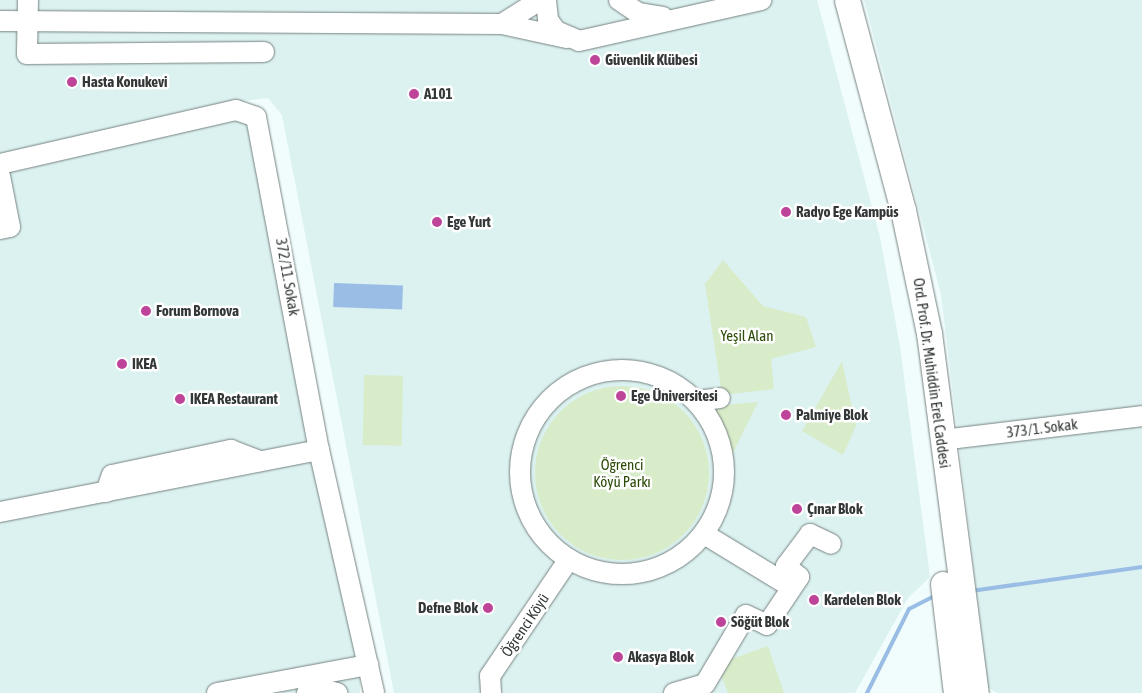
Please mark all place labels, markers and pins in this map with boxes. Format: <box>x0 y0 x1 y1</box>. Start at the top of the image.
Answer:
place label: Güvenlik Klübesi <box>605 51 698 69</box>
marker: Güvenlik Klübesi <box>589 54 601 66</box>
place label: Hasta Konukevi <box>82 73 168 91</box>
marker: Hasta Konukevi <box>66 76 78 88</box>
place label: A101 <box>424 85 452 103</box>
marker: A101 <box>408 88 420 100</box>
place label: Radyo Ege Kampüs <box>796 203 899 221</box>
marker: Radyo Ege Kampüs <box>780 206 792 218</box>
place label: Ege Yurt <box>447 213 491 231</box>
marker: Ege Yurt <box>431 216 443 228</box>
place label: Forum Bornova <box>156 302 239 320</box>
marker: Forum Bornova <box>140 305 152 317</box>
place label: IKEA <box>132 355 157 373</box>
marker: IKEA <box>116 358 128 370</box>
place label: Ege Üniversitesi <box>631 387 718 405</box>
place label: IKEA Restaurant <box>190 390 278 408</box>
marker: Ege Üniversitesi <box>615 390 627 402</box>
marker: IKEA Restaurant <box>174 393 186 405</box>
place label: Palmiye Blok <box>796 406 868 424</box>
marker: Palmiye Blok <box>780 409 792 421</box>
place label: Çınar Blok <box>807 500 863 518</box>
marker: Çınar Blok <box>791 503 803 515</box>
place label: Kardelen Blok <box>824 591 901 609</box>
marker: Kardelen Blok <box>808 594 820 606</box>
place label: Defne Blok <box>418 599 478 617</box>
marker: Defne Blok <box>482 602 494 614</box>
place label: Söğüt Blok <box>731 613 789 631</box>
marker: Söğüt Blok <box>715 616 727 628</box>
place label: Akasya Blok <box>628 648 694 666</box>
marker: Akasya Blok <box>612 651 624 663</box>

